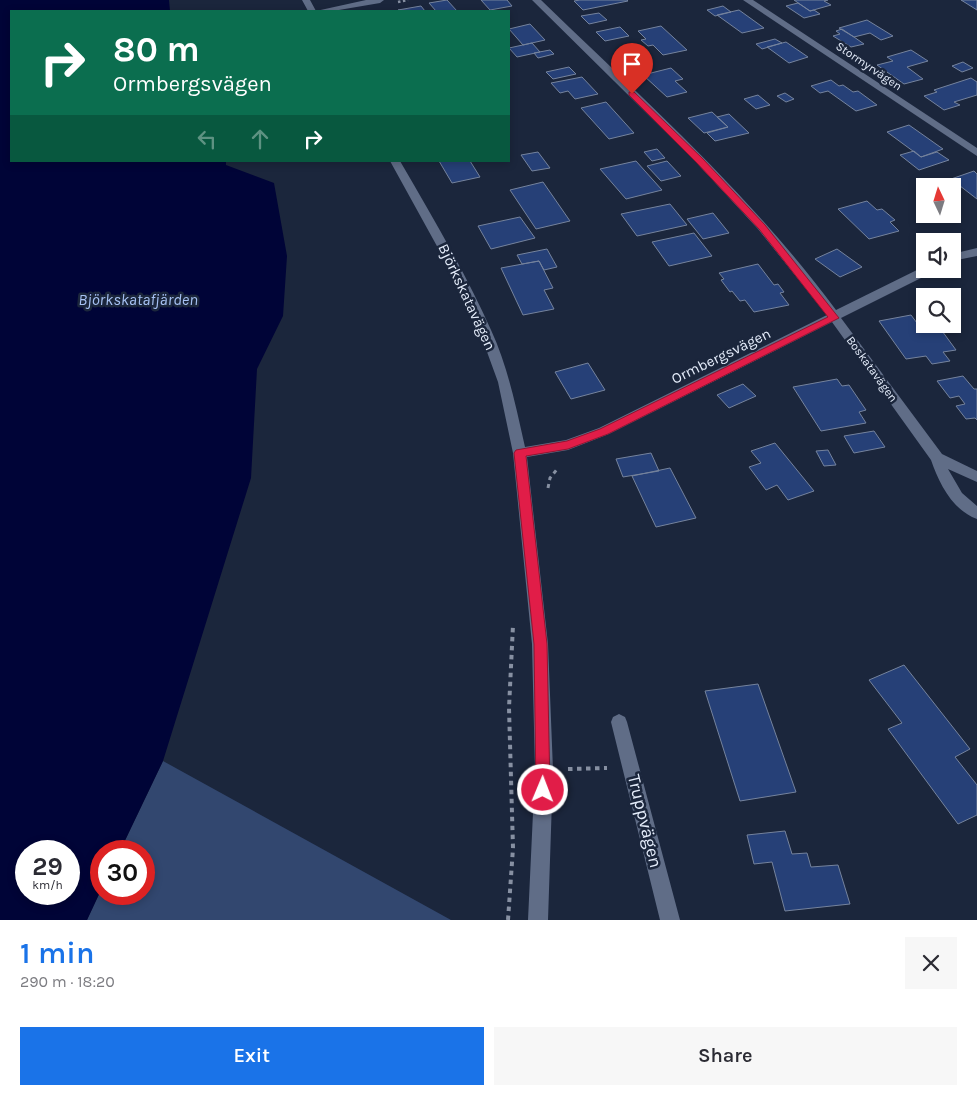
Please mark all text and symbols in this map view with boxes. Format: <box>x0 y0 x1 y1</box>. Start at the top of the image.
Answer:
text: 80 m <box>113 29 200 70</box>
icon: right <box>30 30 95 95</box>
street label: Stormyrvägen <box>833 39 905 93</box>
pin <box>611 43 653 94</box>
icon: arrive <box>618 50 646 78</box>
text: Ormbergsvägen <box>113 71 272 97</box>
icon: left <box>193 125 221 153</box>
icon: ahead <box>246 125 274 153</box>
icon: right <box>299 125 327 153</box>
north arrow <box>916 178 961 222</box>
map controls <box>916 178 961 333</box>
button: sound <box>916 233 961 278</box>
street label: Björkskatavägen <box>434 241 500 353</box>
button: search <box>916 288 961 333</box>
water label: Björkskatafjärden <box>78 290 198 309</box>
street label: Ormbergsvägen <box>668 324 774 388</box>
street label: Boskatavägen <box>844 333 900 405</box>
position arrow <box>516 763 568 815</box>
street label: Truppvägen <box>623 772 667 870</box>
speed limit sign: 30 <box>90 840 155 905</box>
text: 29 <box>32 852 63 881</box>
text: km/h <box>32 878 63 892</box>
text: 1 min <box>20 935 94 971</box>
button: close <box>905 937 957 989</box>
text: 290 m · 18:20 <box>20 972 115 991</box>
button: Exit <box>20 1027 484 1085</box>
button: Share <box>494 1027 957 1085</box>

